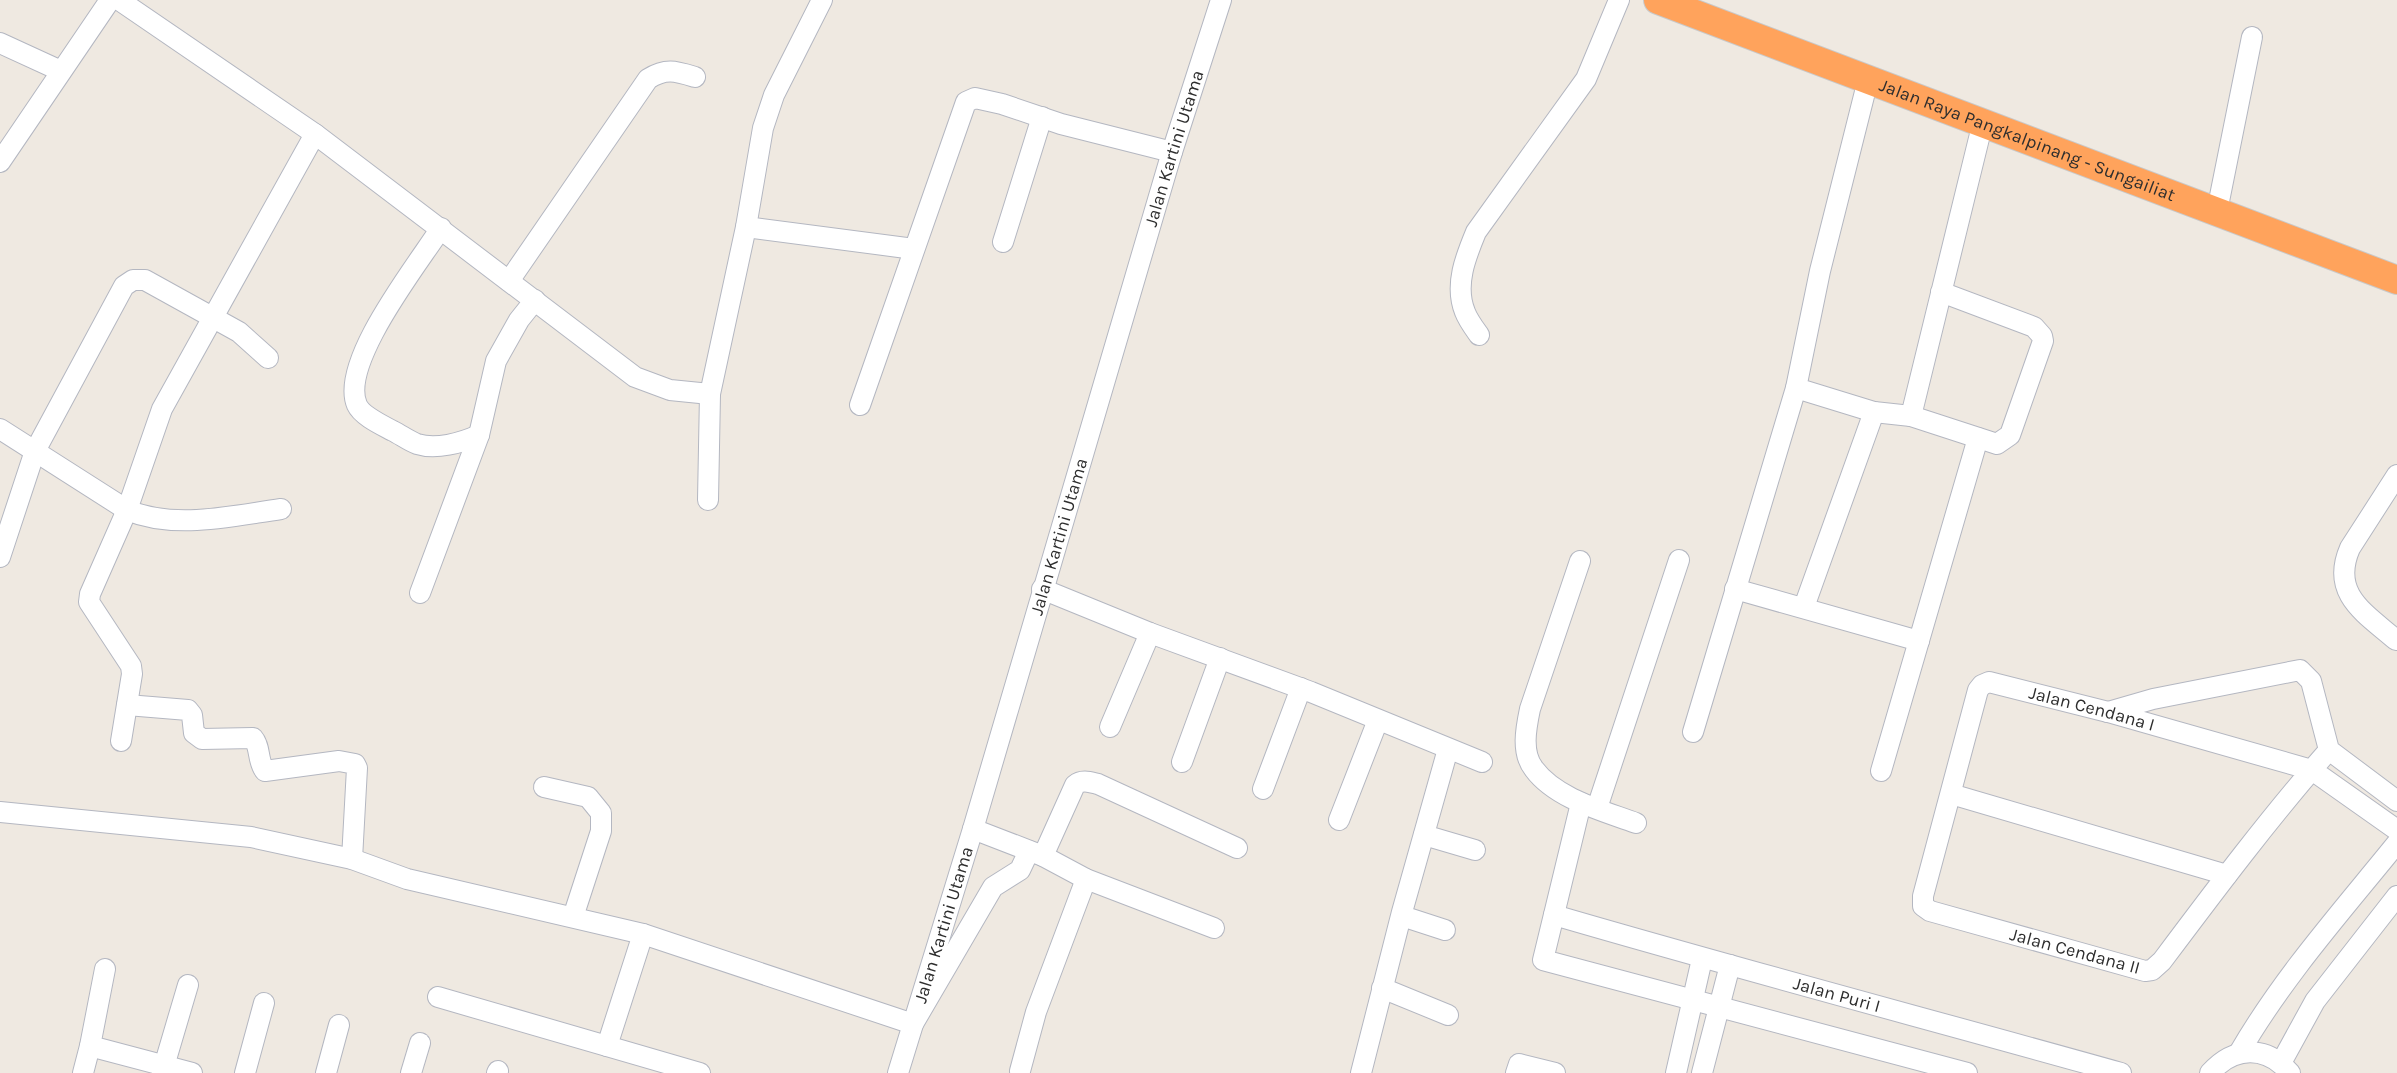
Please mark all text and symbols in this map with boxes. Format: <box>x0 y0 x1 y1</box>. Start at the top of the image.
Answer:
street label: Jalan Kartini Utama <box>1140 67 1209 229</box>
street label: Jalan Raya Pangkalpinang - Sungailiat <box>1876 74 2179 206</box>
street label: Jalan Kartini Utama <box>1025 456 1092 618</box>
street label: Jalan Cendana I <box>2027 682 2157 736</box>
street label: Jalan Kartini Utama <box>909 844 978 1006</box>
street label: Jalan Cendana II <box>2007 923 2143 979</box>
street label: Jalan Puri I <box>1791 972 1883 1017</box>

